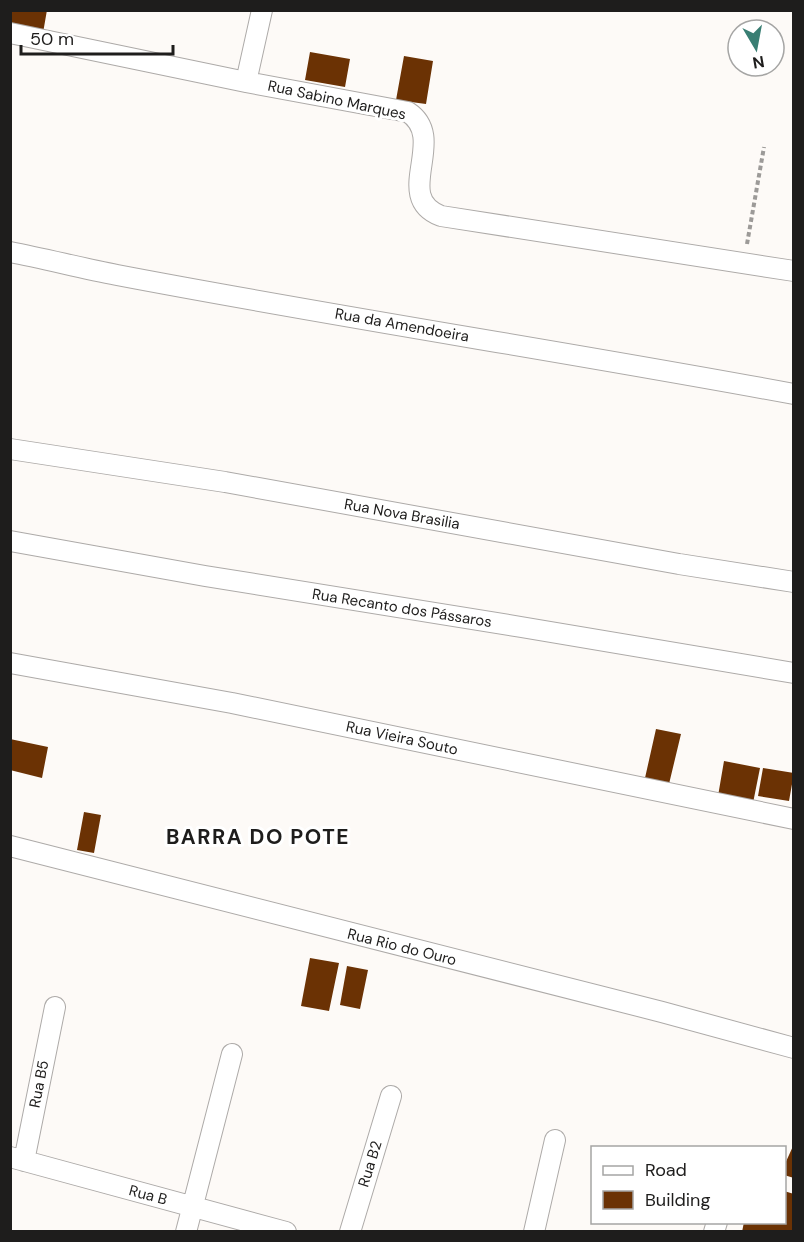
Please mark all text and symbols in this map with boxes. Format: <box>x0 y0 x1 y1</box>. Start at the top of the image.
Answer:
scale bar <box>21 18 172 56</box>
north arrow <box>726 18 786 78</box>
text: 50 m <box>30 27 74 51</box>
text: N <box>751 51 766 74</box>
street label: Rua Sabino Marques <box>266 76 408 124</box>
street label: Rua da Amendoeira <box>333 303 471 347</box>
street label: Rua Nova Brasilia <box>343 494 461 534</box>
street label: Rua Recanto dos Pássaros <box>311 584 493 632</box>
street label: Rua Vieira Souto <box>344 716 460 760</box>
district label: BARRA DO POTE <box>166 823 350 851</box>
street label: Rua Rio do Ouro <box>345 924 459 970</box>
street label: Rua B5 <box>25 1059 53 1109</box>
street label: Rua B2 <box>354 1138 386 1190</box>
legend <box>591 1146 786 1224</box>
text: Road <box>645 1158 687 1182</box>
street label: Rua B <box>127 1180 169 1210</box>
text: Building <box>645 1188 710 1212</box>

